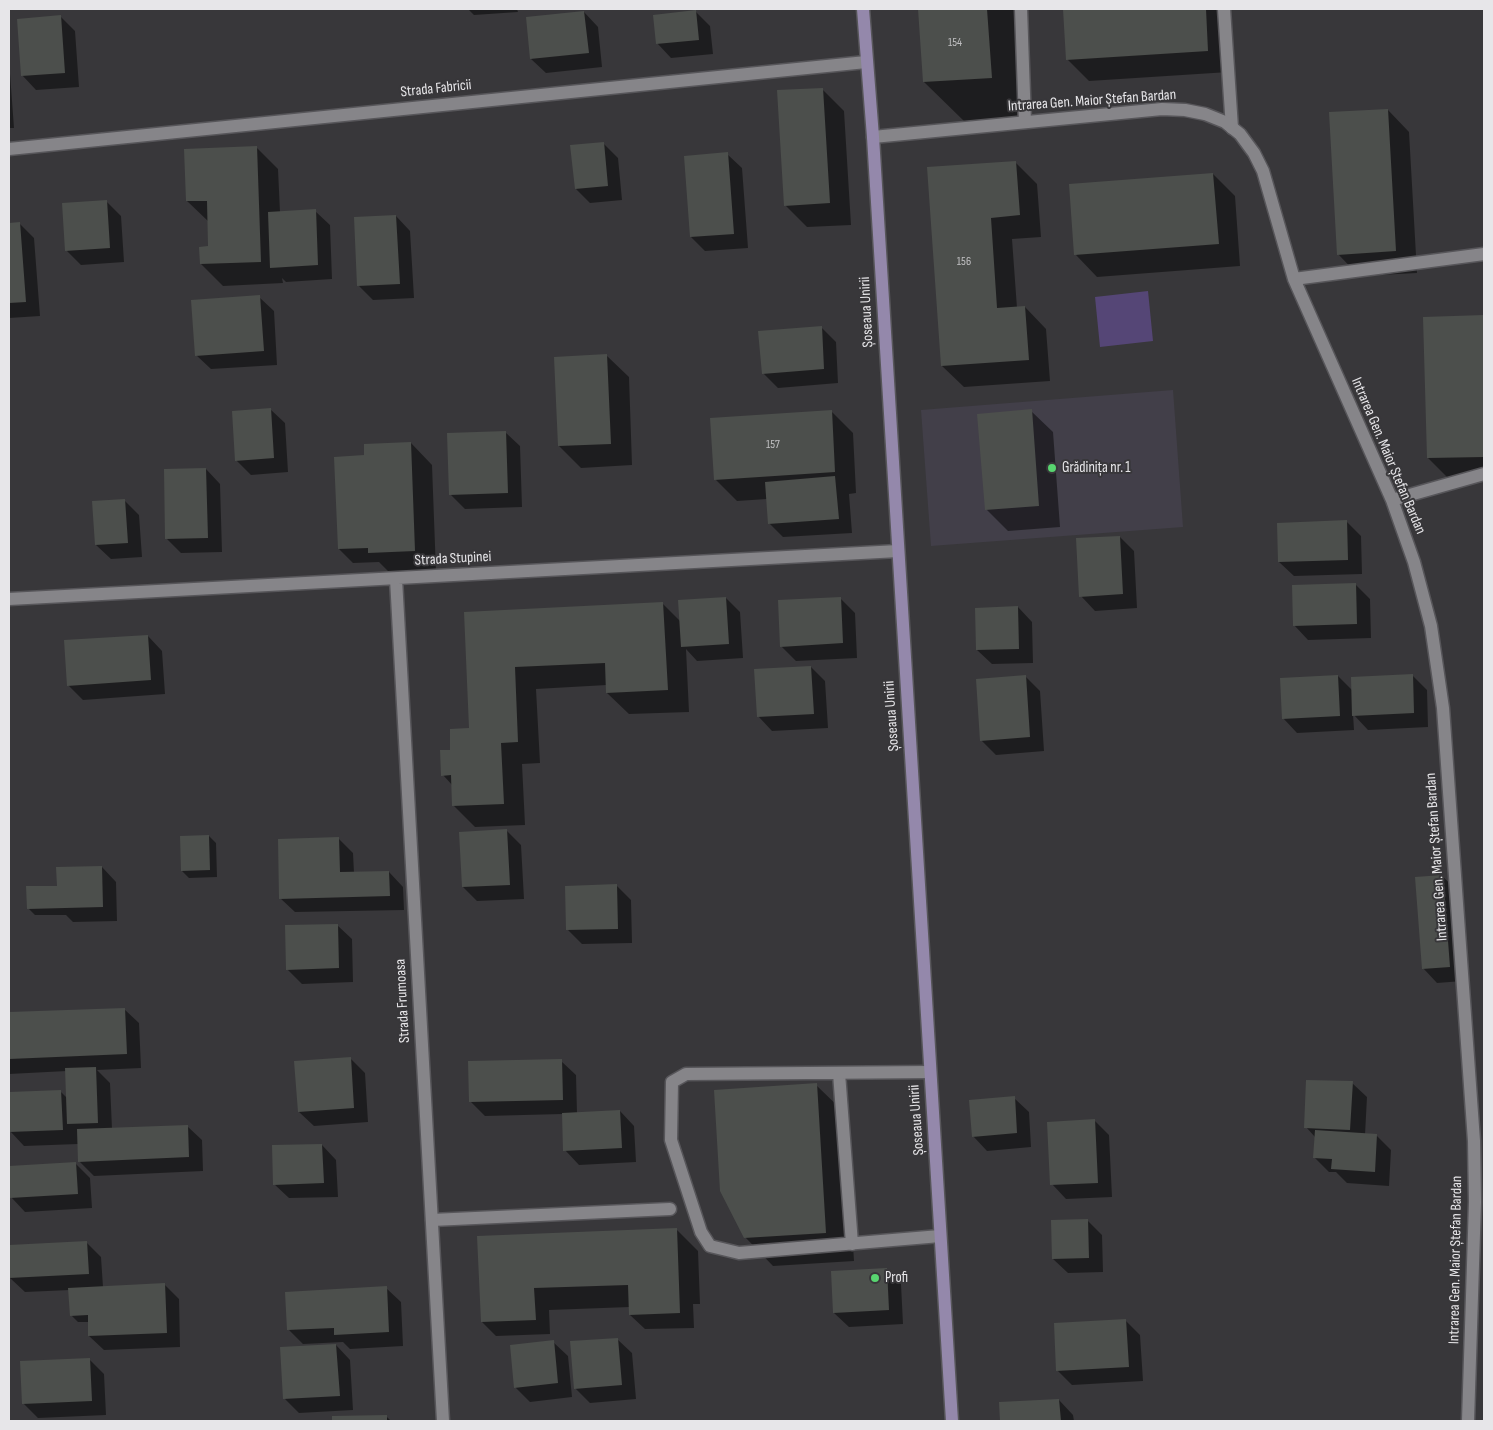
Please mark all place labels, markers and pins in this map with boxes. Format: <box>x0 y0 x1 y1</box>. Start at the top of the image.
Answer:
place label: Grădinița nr. 1 <box>1062 459 1131 477</box>
marker: Grădinița nr. 1 <box>1046 462 1058 474</box>
place label: Profi <box>885 1269 908 1287</box>
marker: Profi <box>869 1272 881 1284</box>

